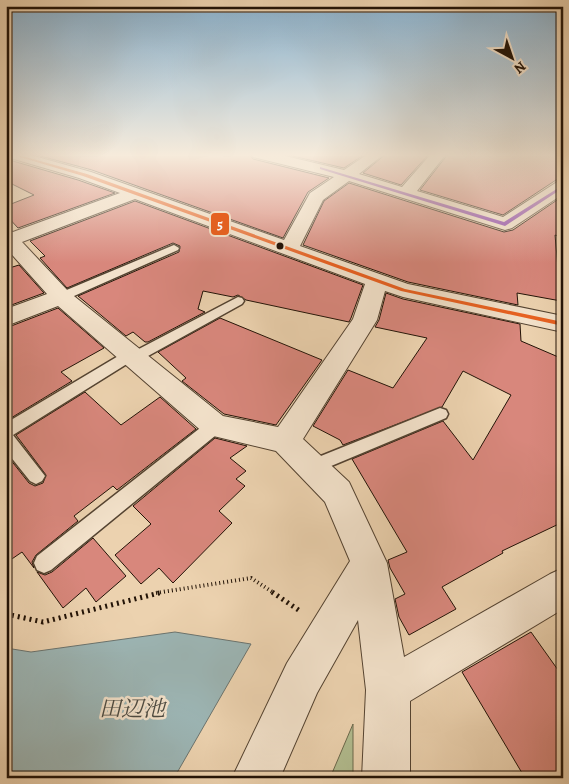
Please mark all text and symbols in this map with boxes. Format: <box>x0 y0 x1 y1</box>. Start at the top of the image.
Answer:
north arrow <box>486 32 536 82</box>
text: N <box>510 57 530 78</box>
line badge: 5 <box>210 212 230 236</box>
text: 5 <box>217 215 223 234</box>
unlabelled marker <box>275 241 285 251</box>
water label: 田辺池 <box>99 694 168 724</box>

